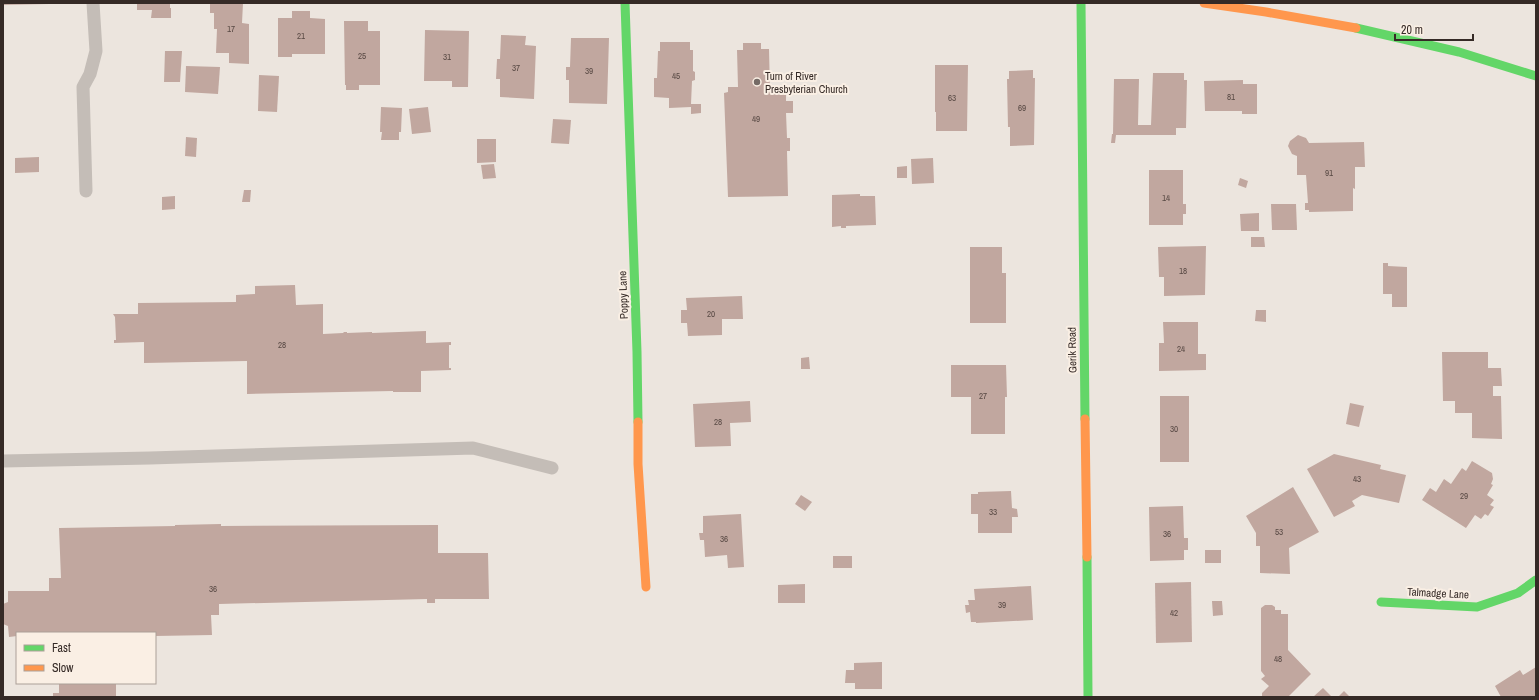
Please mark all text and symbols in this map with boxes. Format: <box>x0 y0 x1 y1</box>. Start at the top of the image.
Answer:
scale bar <box>1395 16 1473 42</box>
text: 20 m <box>1401 22 1423 38</box>
house number: 17 <box>227 23 235 35</box>
house number: 21 <box>297 30 305 42</box>
house number: 25 <box>358 50 366 62</box>
house number: 31 <box>443 51 451 63</box>
house number: 37 <box>512 62 520 74</box>
house number: 39 <box>585 65 593 77</box>
place label: Turn of River Presbyterian Church <box>765 69 848 96</box>
house number: 45 <box>672 70 680 82</box>
marker: Turn of River Presbyterian Church <box>752 77 762 87</box>
house number: 81 <box>1227 91 1235 103</box>
house number: 63 <box>948 92 956 104</box>
house number: 69 <box>1018 102 1026 114</box>
house number: 49 <box>752 113 760 125</box>
house number: 91 <box>1325 167 1333 179</box>
house number: 14 <box>1162 192 1170 204</box>
house number: 18 <box>1179 265 1187 277</box>
street label: Poppy Lane <box>615 271 631 319</box>
house number: 20 <box>707 308 715 320</box>
street label: Gerik Road <box>1065 327 1079 373</box>
house number: 28 <box>278 339 286 351</box>
house number: 24 <box>1177 343 1185 355</box>
house number: 27 <box>979 390 987 402</box>
house number: 28 <box>714 416 722 428</box>
house number: 30 <box>1170 423 1178 435</box>
house number: 43 <box>1353 473 1361 485</box>
house number: 29 <box>1460 490 1468 502</box>
house number: 33 <box>989 506 997 518</box>
house number: 53 <box>1275 526 1283 538</box>
house number: 36 <box>1163 528 1171 540</box>
house number: 36 <box>720 533 728 545</box>
house number: 36 <box>209 583 217 595</box>
street label: Talmadge Lane <box>1407 584 1469 602</box>
house number: 39 <box>998 599 1006 611</box>
house number: 42 <box>1170 607 1178 619</box>
legend <box>16 632 156 684</box>
text: Fast <box>52 640 71 656</box>
house number: 48 <box>1274 653 1282 665</box>
text: Slow <box>52 660 74 676</box>

